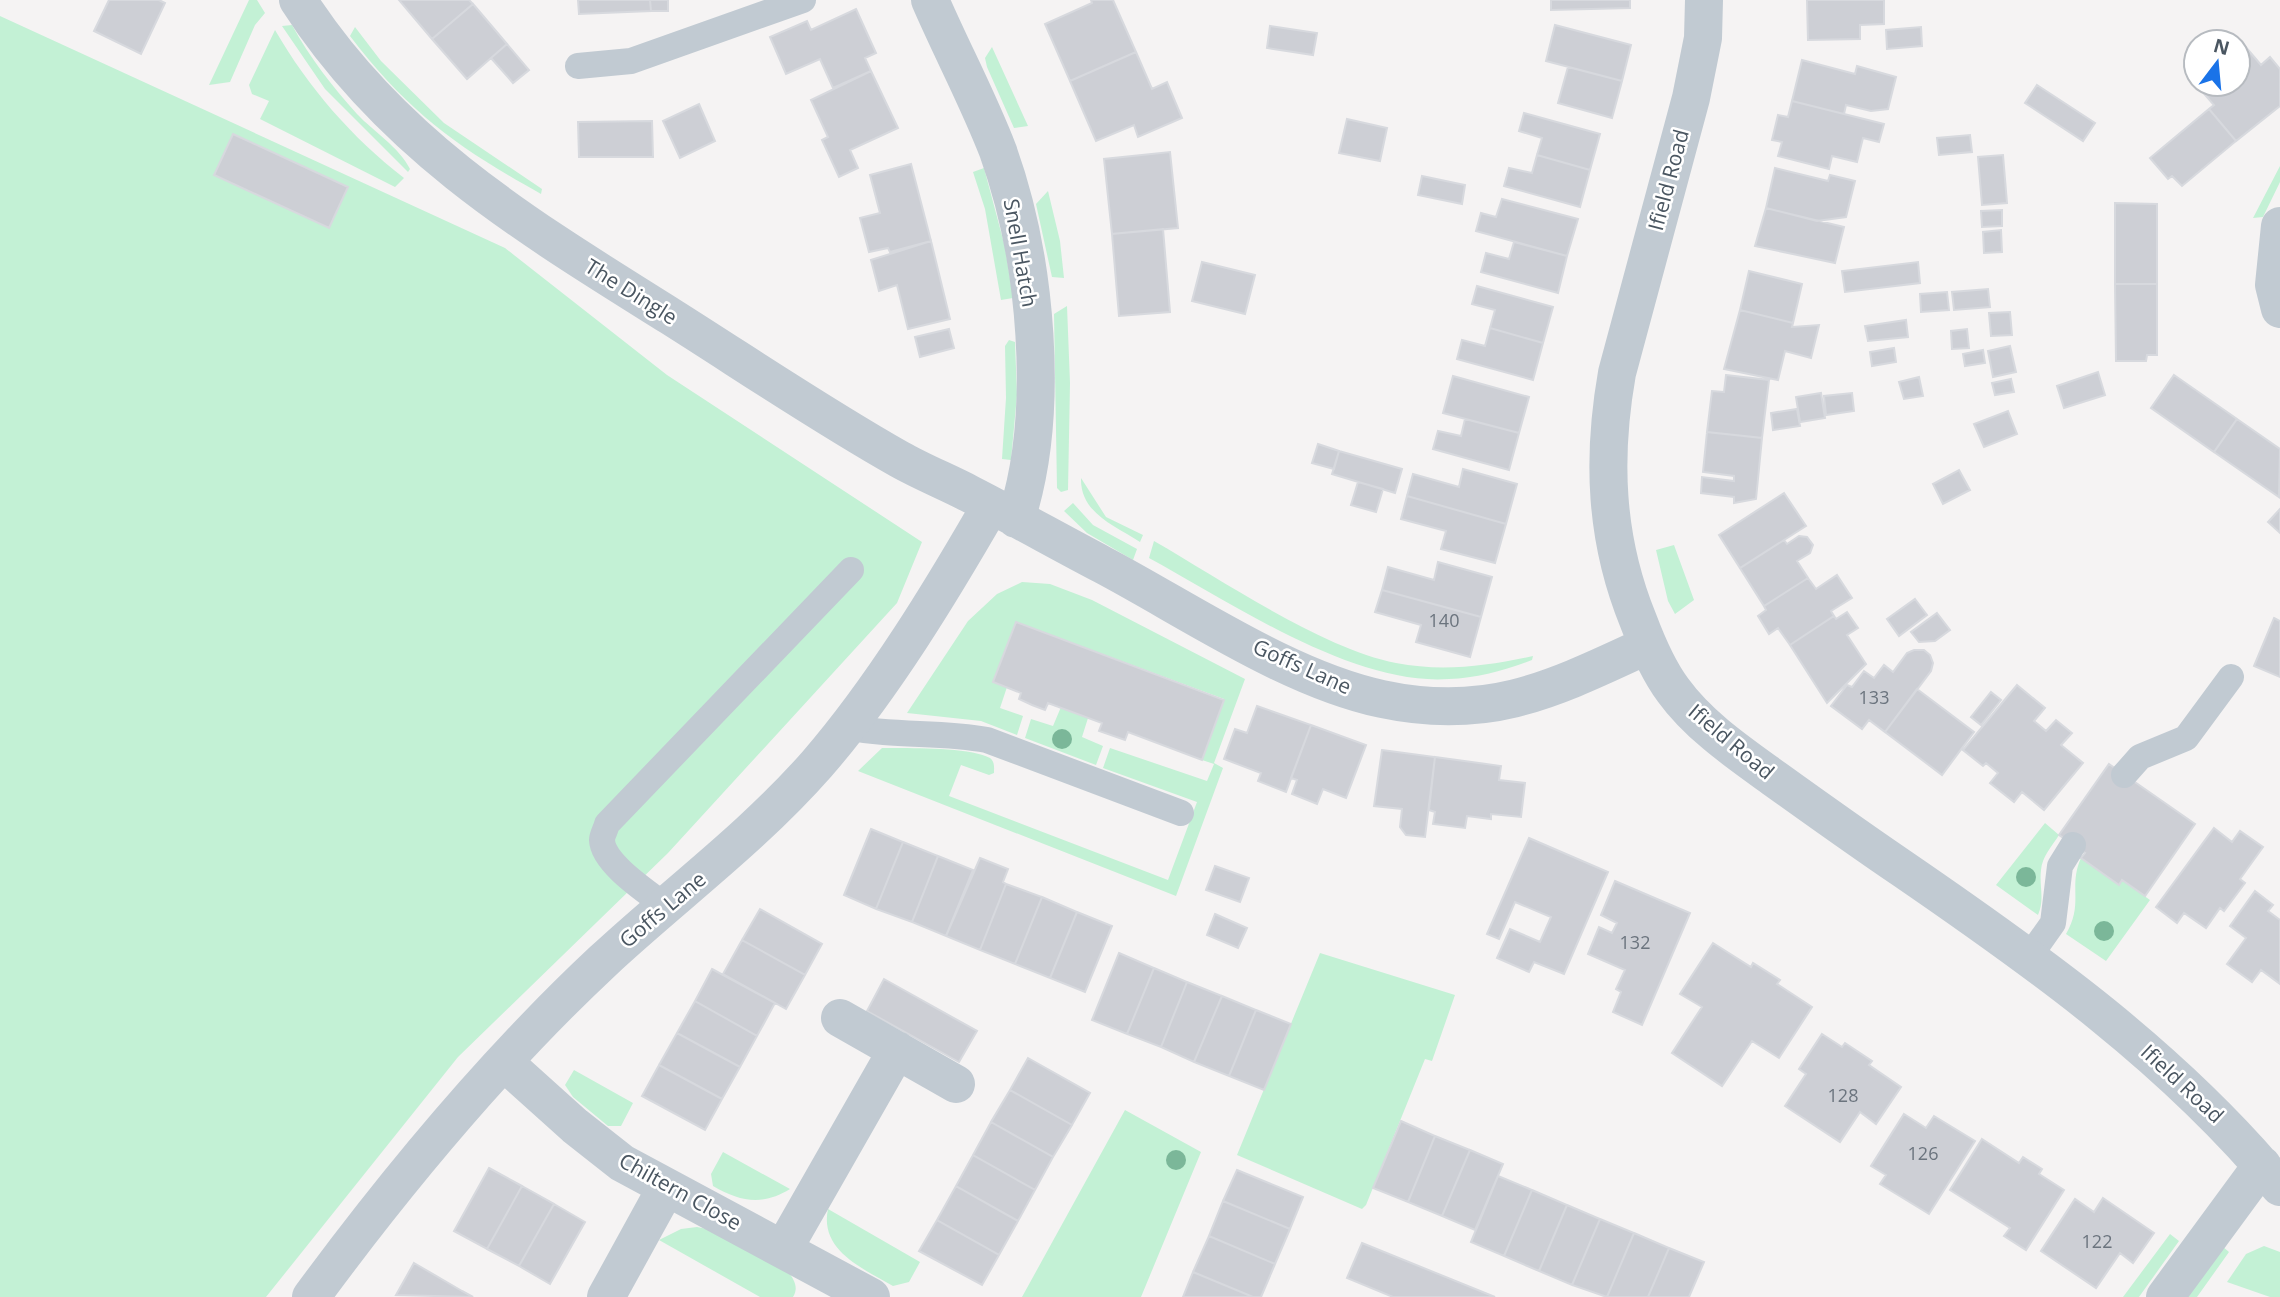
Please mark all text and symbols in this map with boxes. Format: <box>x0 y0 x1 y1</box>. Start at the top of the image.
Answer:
north arrow <box>2182 28 2252 98</box>
text: N <box>2211 32 2233 61</box>
street label: Ifield Road <box>1641 126 1695 233</box>
street label: Snell Hatch <box>998 196 1044 309</box>
street label: The Dingle <box>580 252 683 330</box>
house number: 140 <box>1429 608 1459 632</box>
street label: Goffs Lane <box>1249 632 1356 700</box>
house number: 133 <box>1859 685 1889 709</box>
street label: Ifield Road <box>1683 697 1780 785</box>
street label: Goffs Lane <box>613 865 711 954</box>
house number: 132 <box>1620 930 1650 954</box>
street label: Ifield Road <box>2135 1038 2230 1129</box>
house number: 128 <box>1828 1083 1858 1107</box>
house number: 126 <box>1908 1141 1938 1165</box>
street label: Chiltern Close <box>614 1146 747 1236</box>
house number: 122 <box>2082 1229 2112 1253</box>

